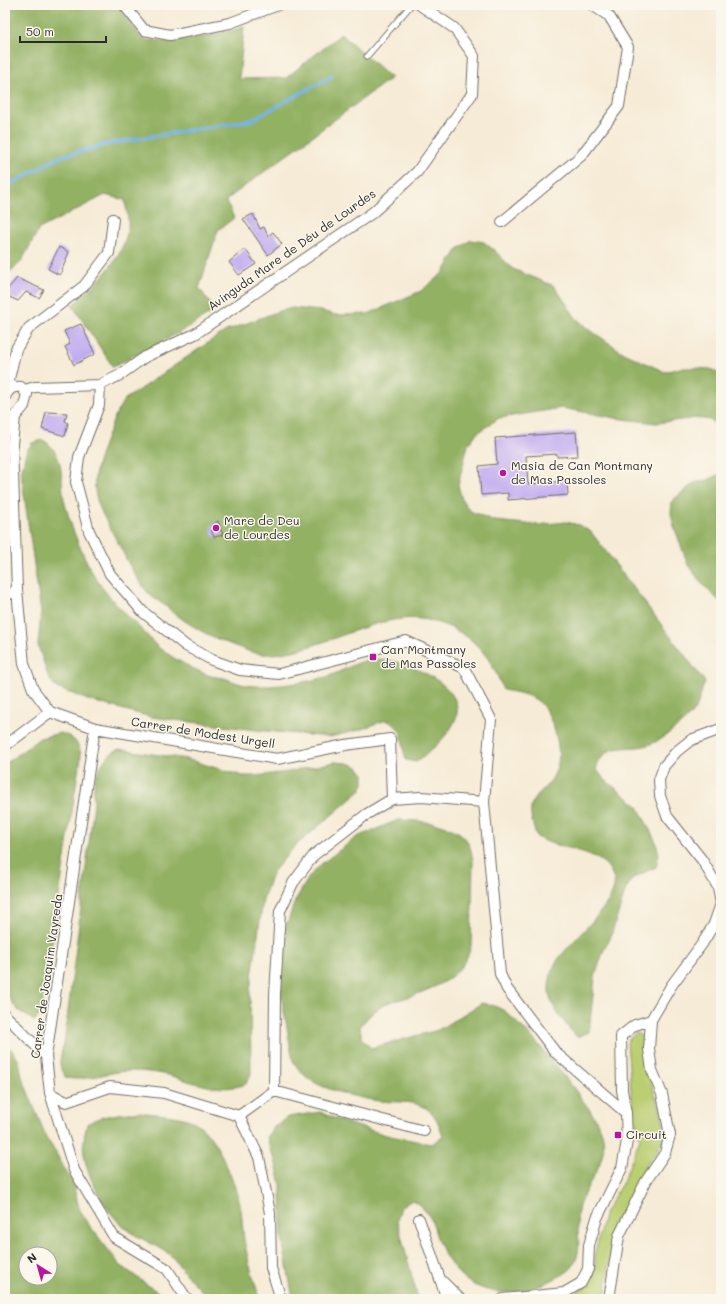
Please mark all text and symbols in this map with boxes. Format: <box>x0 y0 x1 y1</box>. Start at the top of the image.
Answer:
scale bar <box>20 18 106 44</box>
text: 50 m <box>26 23 54 39</box>
street label: Avinguda Mare de Déu de Lourdes <box>204 185 379 313</box>
place label: Masia de Can Montmany de Mas Passoles <box>511 457 653 487</box>
marker: Masia de Can Montmany de Mas Passoles <box>498 468 508 478</box>
place label: Mare de Deu de Lourdes <box>224 512 299 542</box>
marker: Mare de Deu de Lourdes <box>211 523 221 533</box>
place label: Can Montmany de Mas Passoles <box>381 641 477 671</box>
marker: Can Montmany de Mas Passoles <box>368 652 378 662</box>
street label: Carrer de Modest Urgell <box>130 713 276 751</box>
street label: Carrer de Joaquim Vayreda <box>26 892 66 1060</box>
place label: Circuit <box>626 1126 667 1142</box>
marker: Circuit <box>613 1130 623 1140</box>
north arrow <box>18 1246 58 1286</box>
text: N <box>24 1249 40 1266</box>

